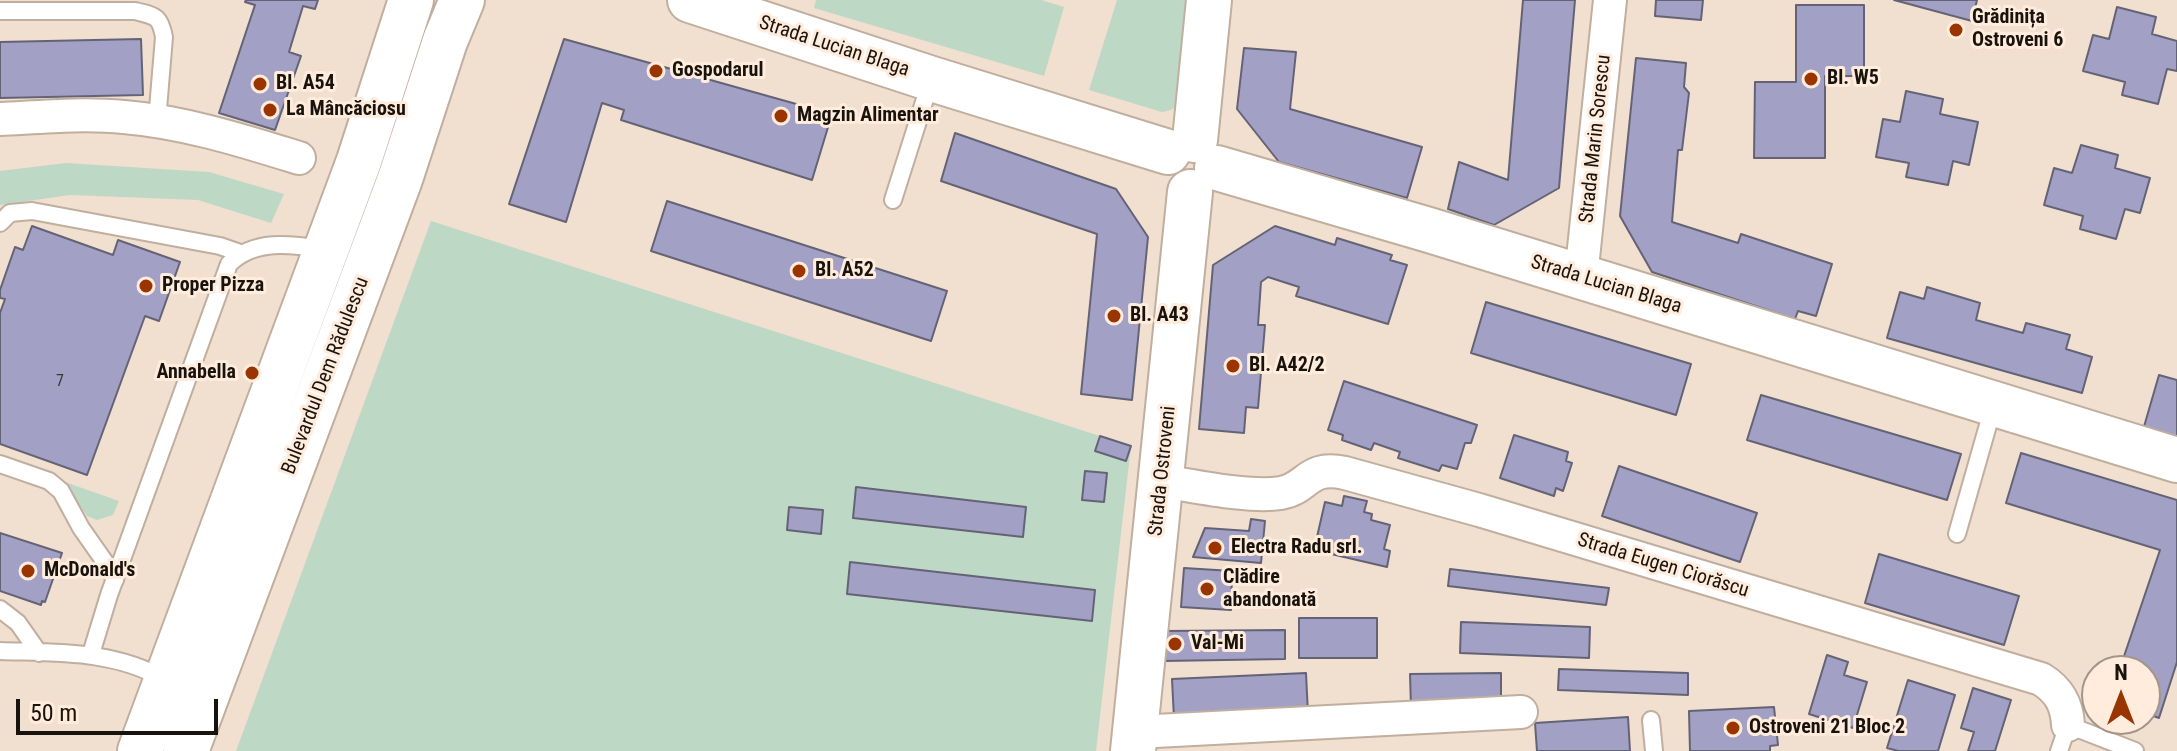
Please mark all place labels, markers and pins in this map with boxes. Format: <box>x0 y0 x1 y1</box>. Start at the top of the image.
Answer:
place label: Grădinița Ostroveni 6 <box>1972 6 2063 53</box>
marker: Grădinița Ostroveni 6 <box>1947 21 1965 39</box>
place label: Gospodarul <box>672 59 763 83</box>
marker: Gospodarul <box>647 62 665 80</box>
place label: Bl. W5 <box>1827 67 1879 91</box>
marker: Bl. W5 <box>1802 70 1820 88</box>
place label: Bl. A54 <box>276 72 335 96</box>
marker: Bl. A54 <box>251 75 269 93</box>
place label: La Mâncăciosu <box>286 98 406 122</box>
marker: La Mâncăciosu <box>261 101 279 119</box>
place label: Magzin Alimentar <box>797 104 939 128</box>
marker: Magzin Alimentar <box>772 107 790 125</box>
place label: Bl. A52 <box>815 259 874 283</box>
marker: Bl. A52 <box>790 262 808 280</box>
place label: Proper Pizza <box>162 274 264 298</box>
marker: Proper Pizza <box>137 277 155 295</box>
place label: Bl. A43 <box>1130 304 1189 328</box>
marker: Bl. A43 <box>1105 307 1123 325</box>
place label: Bl. A42/2 <box>1249 354 1325 378</box>
marker: Bl. A42/2 <box>1224 357 1242 375</box>
place label: Annabella <box>156 361 236 385</box>
marker: Annabella <box>243 364 261 382</box>
place label: Electra Radu srl. <box>1231 536 1363 560</box>
marker: Electra Radu srl. <box>1206 539 1224 557</box>
place label: McDonald's <box>44 559 135 583</box>
marker: McDonald's <box>19 562 37 580</box>
place label: Clădire abandonată <box>1223 566 1316 613</box>
marker: Clădire abandonată <box>1198 580 1216 598</box>
place label: Val-Mi <box>1191 632 1244 656</box>
marker: Val-Mi <box>1166 635 1184 653</box>
place label: Ostroveni 21 Bloc 2 <box>1749 716 1905 740</box>
marker: Ostroveni 21 Bloc 2 <box>1724 719 1742 737</box>

